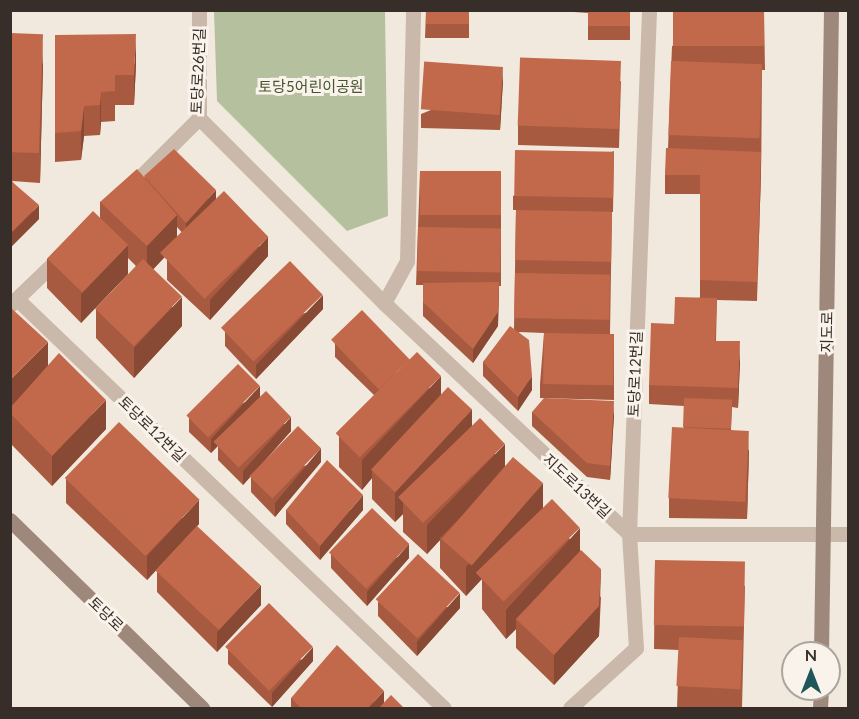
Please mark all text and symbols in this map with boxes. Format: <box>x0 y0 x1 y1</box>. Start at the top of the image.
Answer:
street label: 토당로26번길 <box>187 28 209 114</box>
park label: 토당5어린이공원 <box>258 78 364 96</box>
street label: 지도로 <box>818 311 836 353</box>
street label: 토당로12번길 <box>624 331 646 417</box>
street label: 토당로12번길 <box>115 393 189 465</box>
street label: 지도로13번길 <box>539 450 615 522</box>
street label: 토당로 <box>85 593 127 635</box>
north arrow <box>781 641 841 701</box>
text: N <box>805 645 817 664</box>

